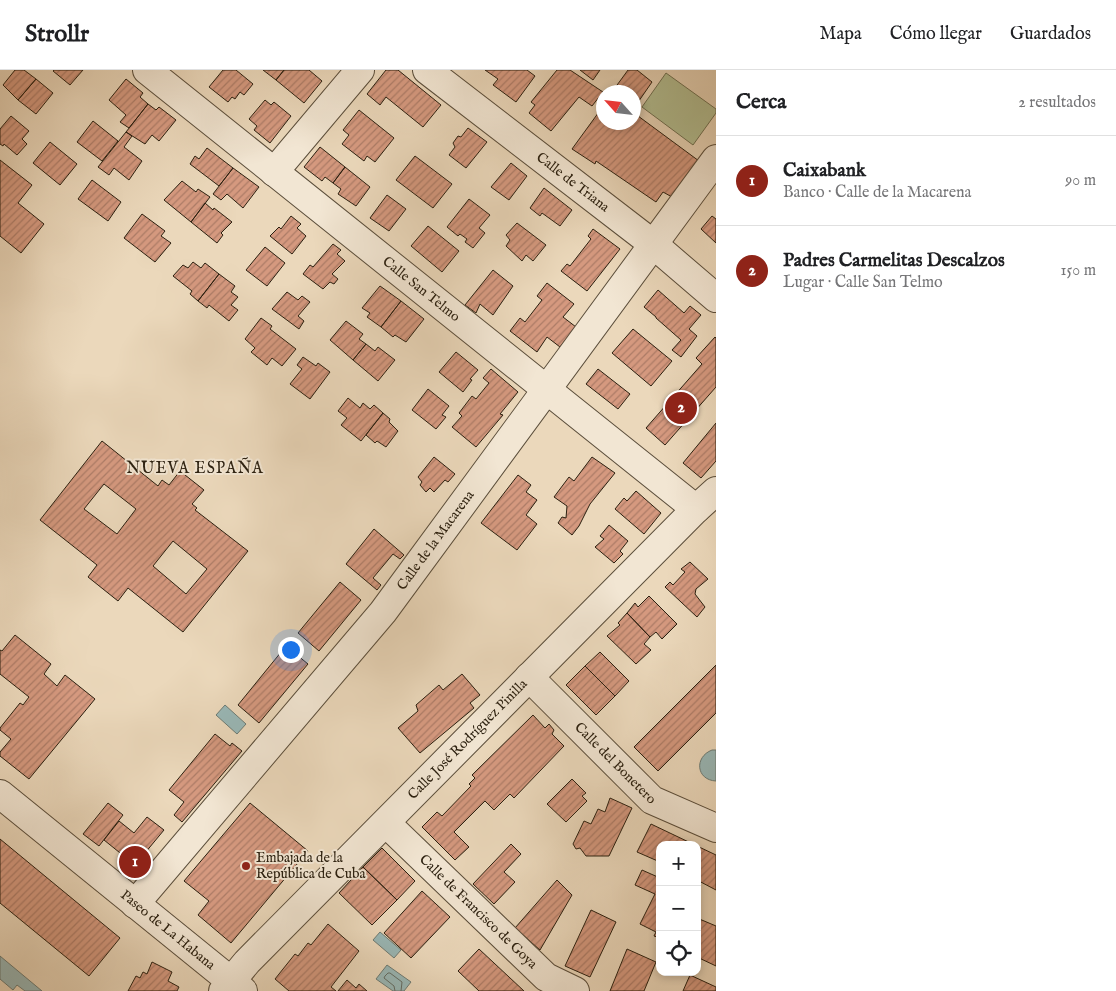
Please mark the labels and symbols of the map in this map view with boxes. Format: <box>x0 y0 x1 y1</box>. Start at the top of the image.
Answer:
north arrow <box>596 85 641 130</box>
street label: Calle de Triana <box>533 148 614 217</box>
street label: Calle San Telmo <box>379 253 464 326</box>
pin: 2 <box>665 389 697 427</box>
district label: NUEVA ESPAÑA <box>126 457 264 479</box>
street label: Calle de la Macarena <box>393 486 479 594</box>
your location <box>278 637 304 663</box>
street label: Calle José Rodríguez Pinilla <box>404 675 532 804</box>
street label: Calle del Bonetero <box>570 718 660 808</box>
pin: 1 <box>119 843 151 881</box>
place label: Embajada de la República de Cuba <box>256 849 367 883</box>
street label: Calle de Francisco de Goya <box>415 851 542 973</box>
marker: Embajada de la República de Cuba <box>240 860 252 872</box>
street label: Paseo de La Habana <box>117 886 220 975</box>

